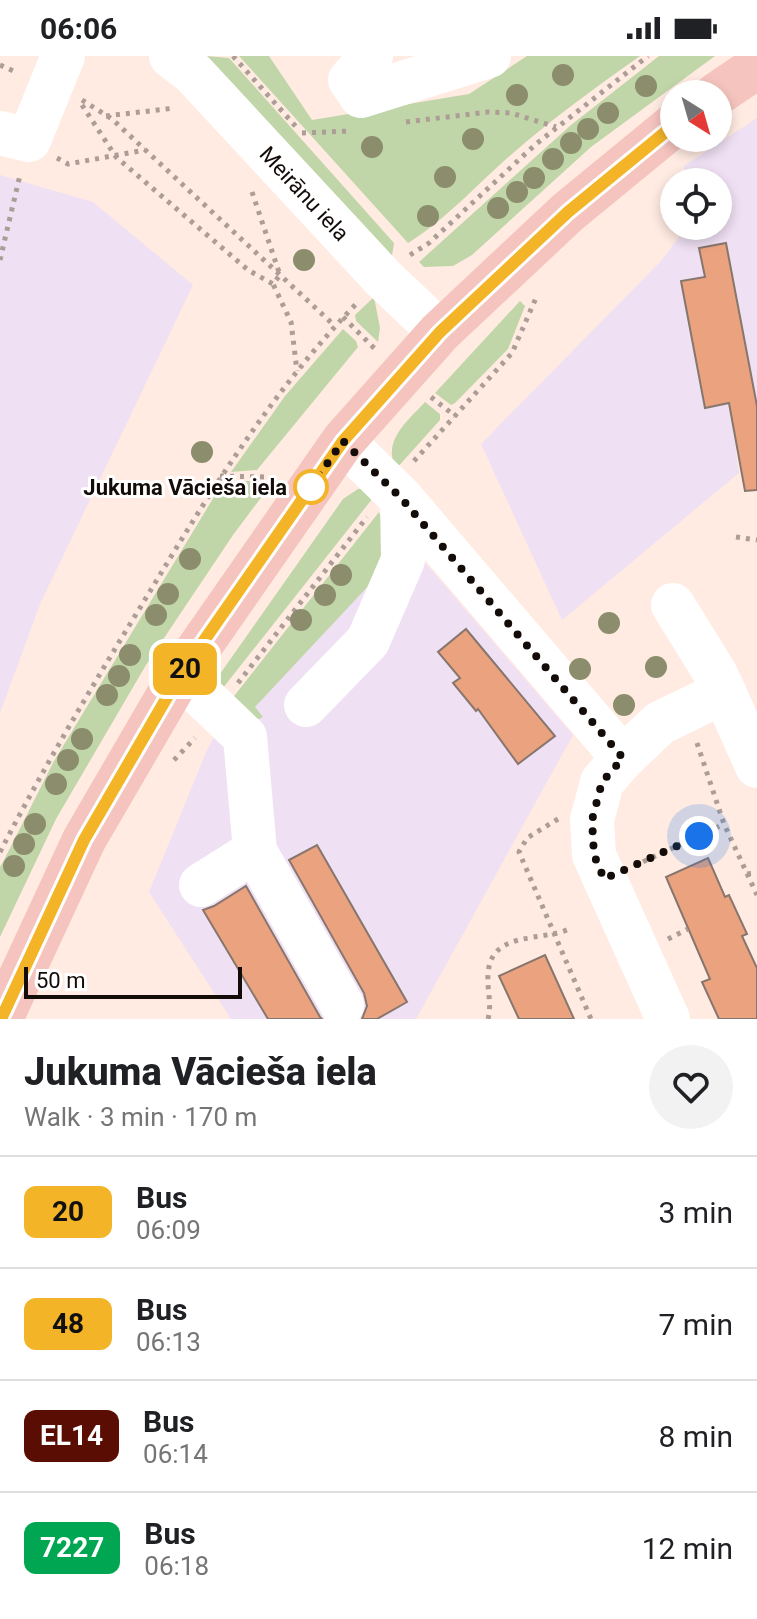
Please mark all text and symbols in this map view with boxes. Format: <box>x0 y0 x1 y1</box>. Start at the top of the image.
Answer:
text: 06:06 <box>40 11 117 46</box>
north arrow <box>660 80 732 152</box>
map controls <box>660 80 732 240</box>
street label: Meirānu iela <box>255 141 354 246</box>
button: locate <box>660 168 732 240</box>
marker: Jukuma Vācieša iela <box>294 470 328 504</box>
place label: Jukuma Vācieša iela <box>83 475 287 500</box>
line badge: 20 <box>149 643 221 695</box>
text: 20 <box>169 652 201 685</box>
your location <box>679 816 719 856</box>
scale bar <box>24 963 242 999</box>
text: 50 m <box>36 968 85 993</box>
button: heart <box>649 1045 733 1129</box>
text: Jukuma Vācieša iela <box>24 1050 377 1094</box>
text: Walk · 3 min · 170 m <box>24 1102 257 1132</box>
text: Bus <box>136 1180 187 1215</box>
text: 20 <box>52 1195 84 1228</box>
text: 3 min <box>659 1195 733 1230</box>
text: 06:09 <box>136 1215 201 1245</box>
text: Bus <box>136 1292 187 1327</box>
text: 48 <box>52 1307 84 1340</box>
text: 7 min <box>659 1307 733 1342</box>
text: 06:13 <box>136 1327 201 1357</box>
text: Bus <box>143 1404 194 1439</box>
text: EL14 <box>40 1419 103 1452</box>
text: 8 min <box>659 1419 733 1454</box>
text: 06:14 <box>143 1439 208 1469</box>
text: Bus <box>144 1516 196 1551</box>
text: 7227 <box>40 1531 104 1564</box>
text: 12 min <box>642 1531 733 1566</box>
text: 06:18 <box>144 1551 209 1581</box>

